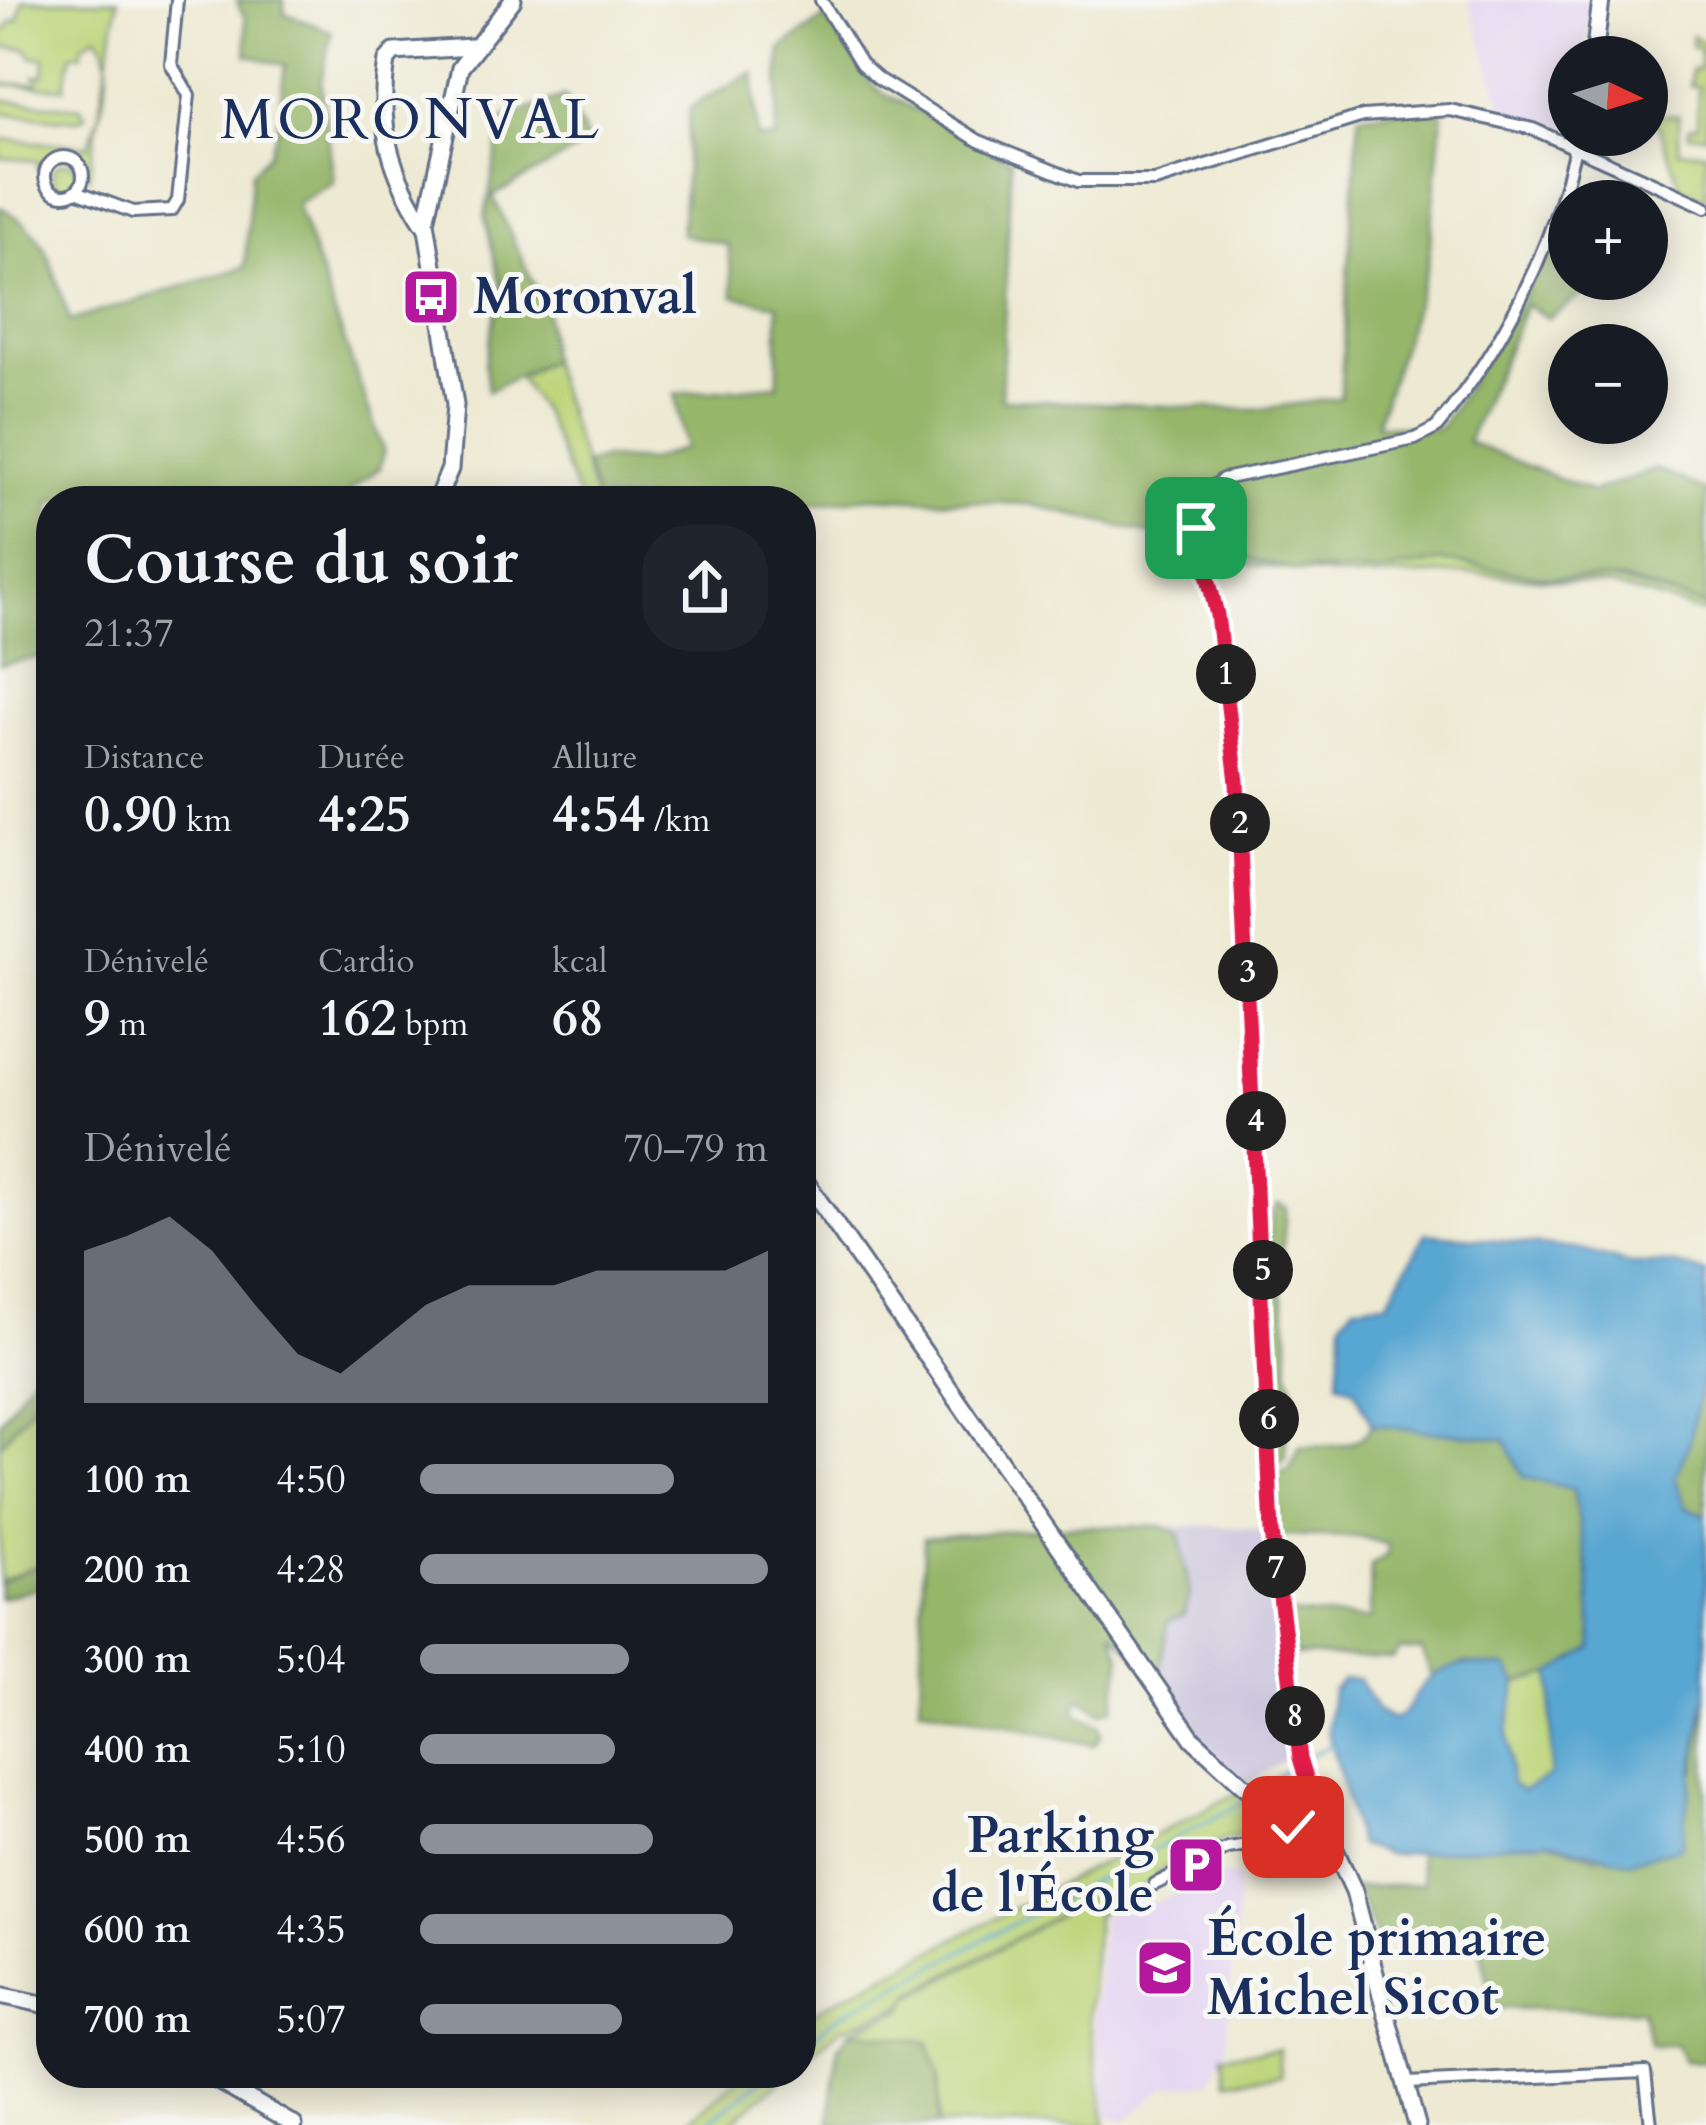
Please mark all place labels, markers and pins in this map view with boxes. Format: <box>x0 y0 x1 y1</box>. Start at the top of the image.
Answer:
place label: Moronval <box>473 262 697 332</box>
bus stop icon: Moronval <box>400 266 462 328</box>
pin <box>1145 477 1247 579</box>
pin: 1 <box>1196 644 1256 704</box>
pin: 2 <box>1210 793 1270 853</box>
pin: 3 <box>1218 942 1278 1002</box>
pin: 4 <box>1226 1091 1286 1151</box>
pin: 5 <box>1233 1240 1293 1300</box>
pin: 6 <box>1239 1389 1299 1449</box>
pin: 7 <box>1246 1538 1306 1598</box>
pin: 8 <box>1265 1686 1325 1746</box>
pin <box>1242 1776 1344 1878</box>
place label: Parking de l'École <box>931 1801 1155 1930</box>
parking icon: Parking de l'École <box>1165 1834 1227 1896</box>
place label: École primaire Michel Sicot <box>1207 1904 1547 2033</box>
school or university icon: École primaire Michel Sicot <box>1134 1937 1196 1999</box>

